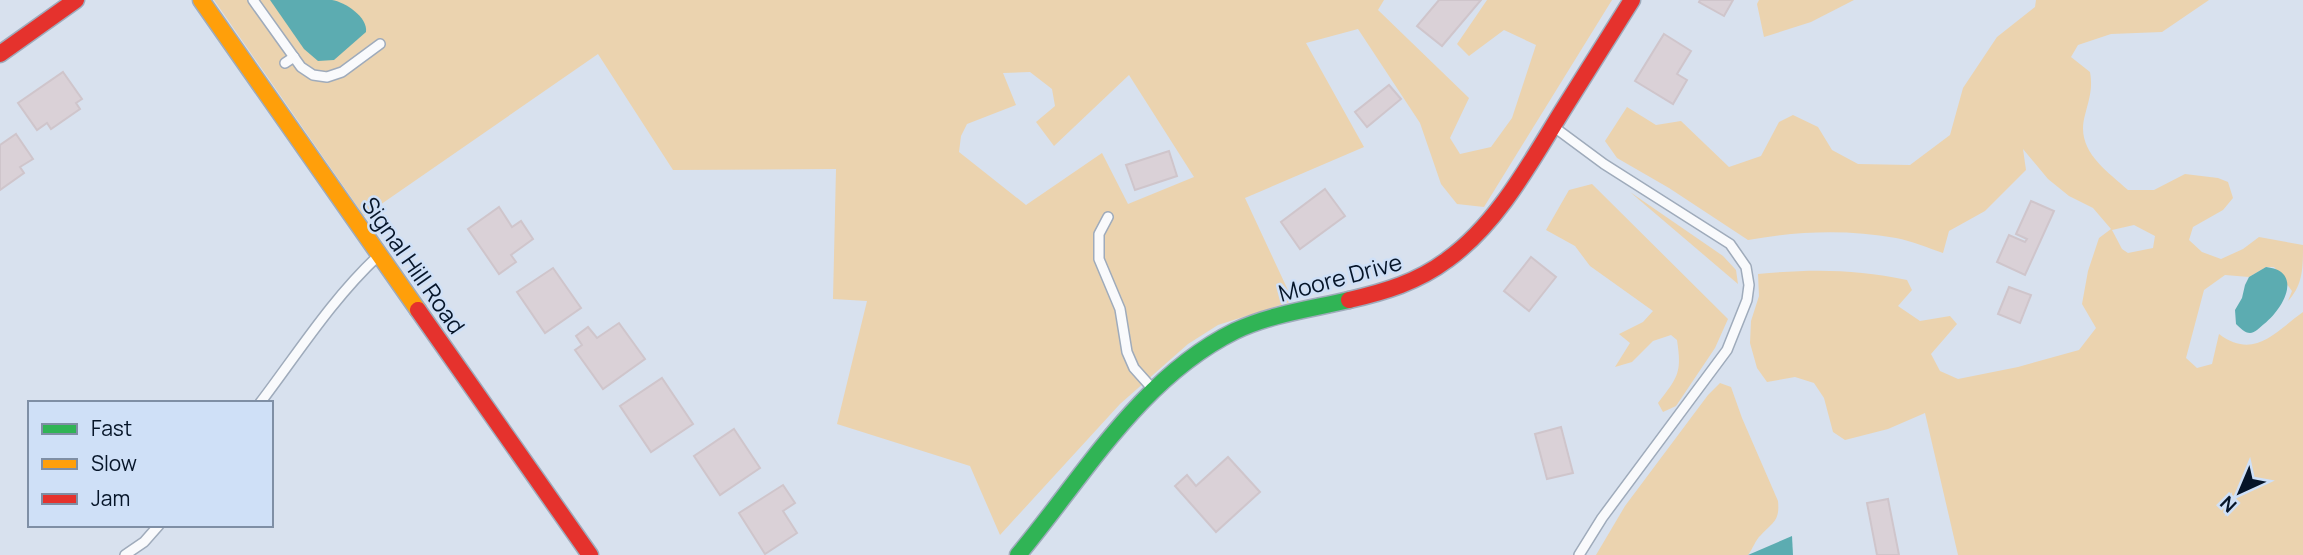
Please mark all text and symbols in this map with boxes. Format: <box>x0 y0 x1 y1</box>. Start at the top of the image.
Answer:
street label: Signal Hill Road <box>355 190 473 340</box>
street label: Moore Drive <box>1275 245 1405 309</box>
legend <box>28 401 273 527</box>
text: Fast <box>91 414 132 442</box>
text: Slow <box>91 449 137 477</box>
north arrow <box>2205 457 2275 527</box>
text: Jam <box>91 484 130 512</box>
text: N <box>2214 490 2242 518</box>

